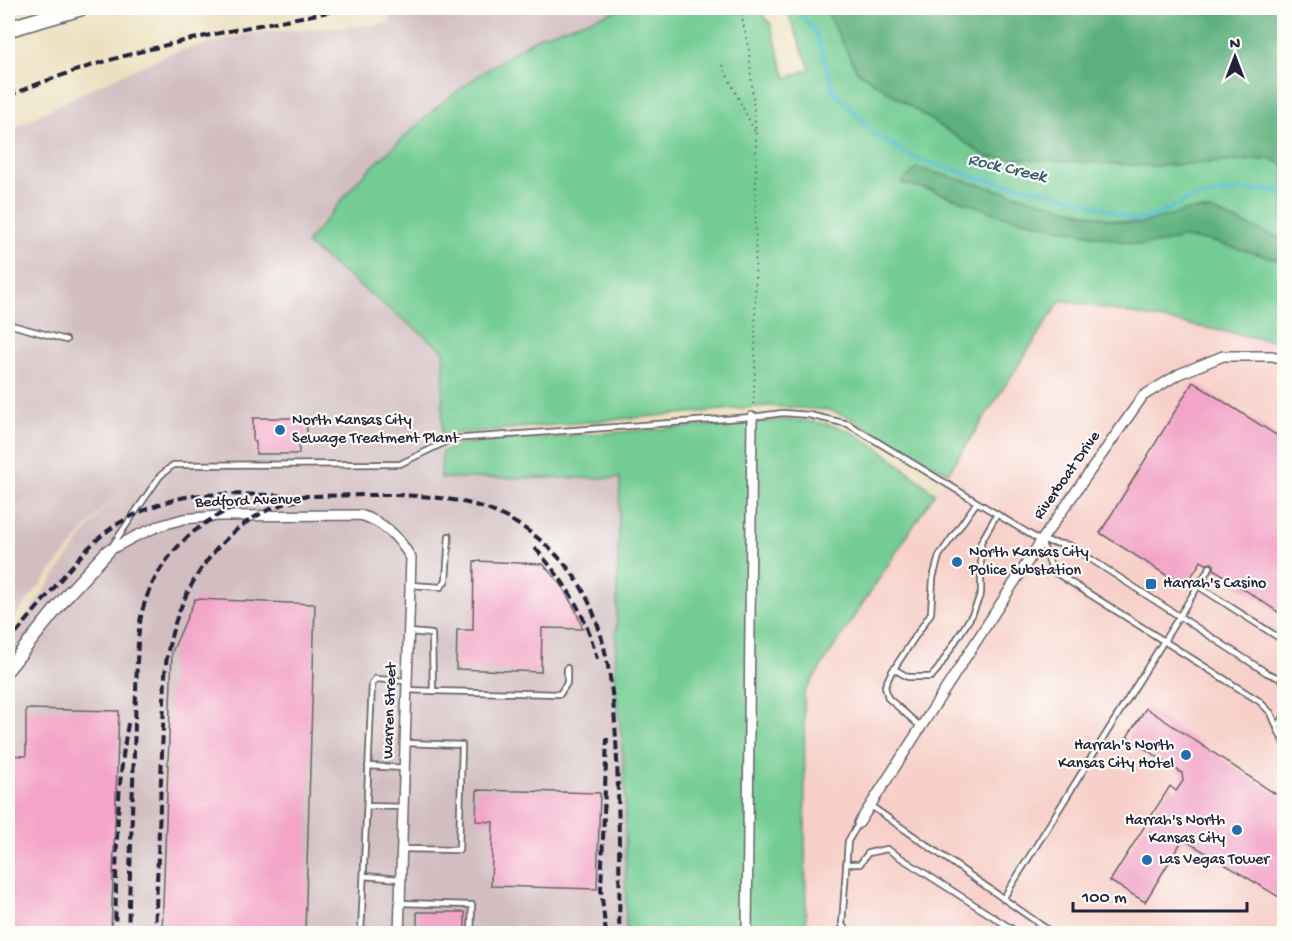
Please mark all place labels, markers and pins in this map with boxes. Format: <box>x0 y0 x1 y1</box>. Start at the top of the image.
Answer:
place label: North Kansas City Sewage Treatment Plant <box>292 412 460 449</box>
marker: North Kansas City Sewage Treatment Plant <box>273 423 287 437</box>
place label: North Kansas City Police Substation <box>968 544 1089 581</box>
marker: North Kansas City Police Substation <box>950 555 964 569</box>
place label: Harrah's Casino <box>1163 575 1266 594</box>
marker: Harrah's Casino <box>1144 577 1158 591</box>
place label: Harrah's North Kansas City Hotel <box>1058 737 1174 774</box>
marker: Harrah's North Kansas City Hotel <box>1179 748 1193 762</box>
place label: Harrah's North Kansas City <box>1125 812 1225 849</box>
marker: Harrah's North Kansas City <box>1230 823 1244 837</box>
place label: Las Vegas Tower <box>1159 851 1270 870</box>
marker: Las Vegas Tower <box>1140 853 1154 867</box>

